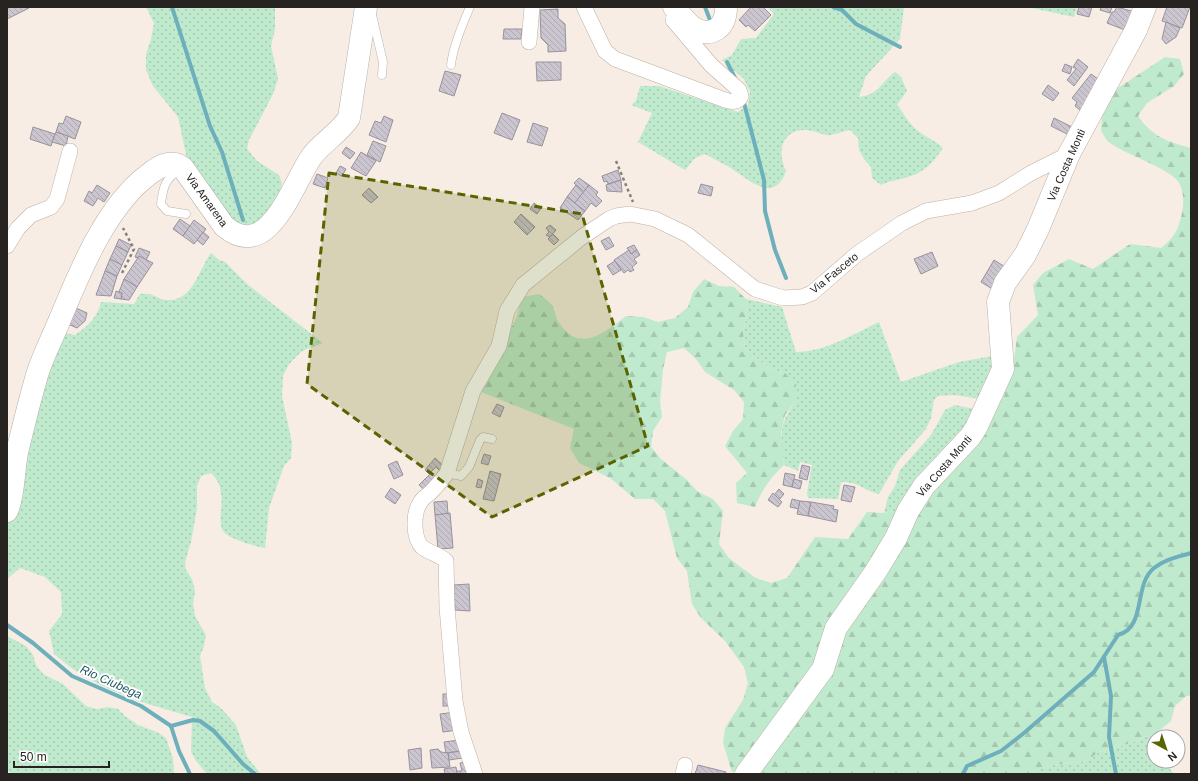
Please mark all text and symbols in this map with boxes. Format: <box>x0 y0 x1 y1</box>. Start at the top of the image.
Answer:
street label: Via Costa Monti <box>1045 127 1087 203</box>
street label: Via Amarena <box>184 171 231 230</box>
street label: Via Fasceto <box>808 250 860 296</box>
street label: Via Costa Monti <box>914 433 974 499</box>
water label: Rio Ciubega <box>78 662 144 702</box>
north arrow <box>1146 729 1186 769</box>
scale bar <box>14 743 109 769</box>
text: 50 m <box>20 750 47 764</box>
text: N <box>1165 750 1179 764</box>

